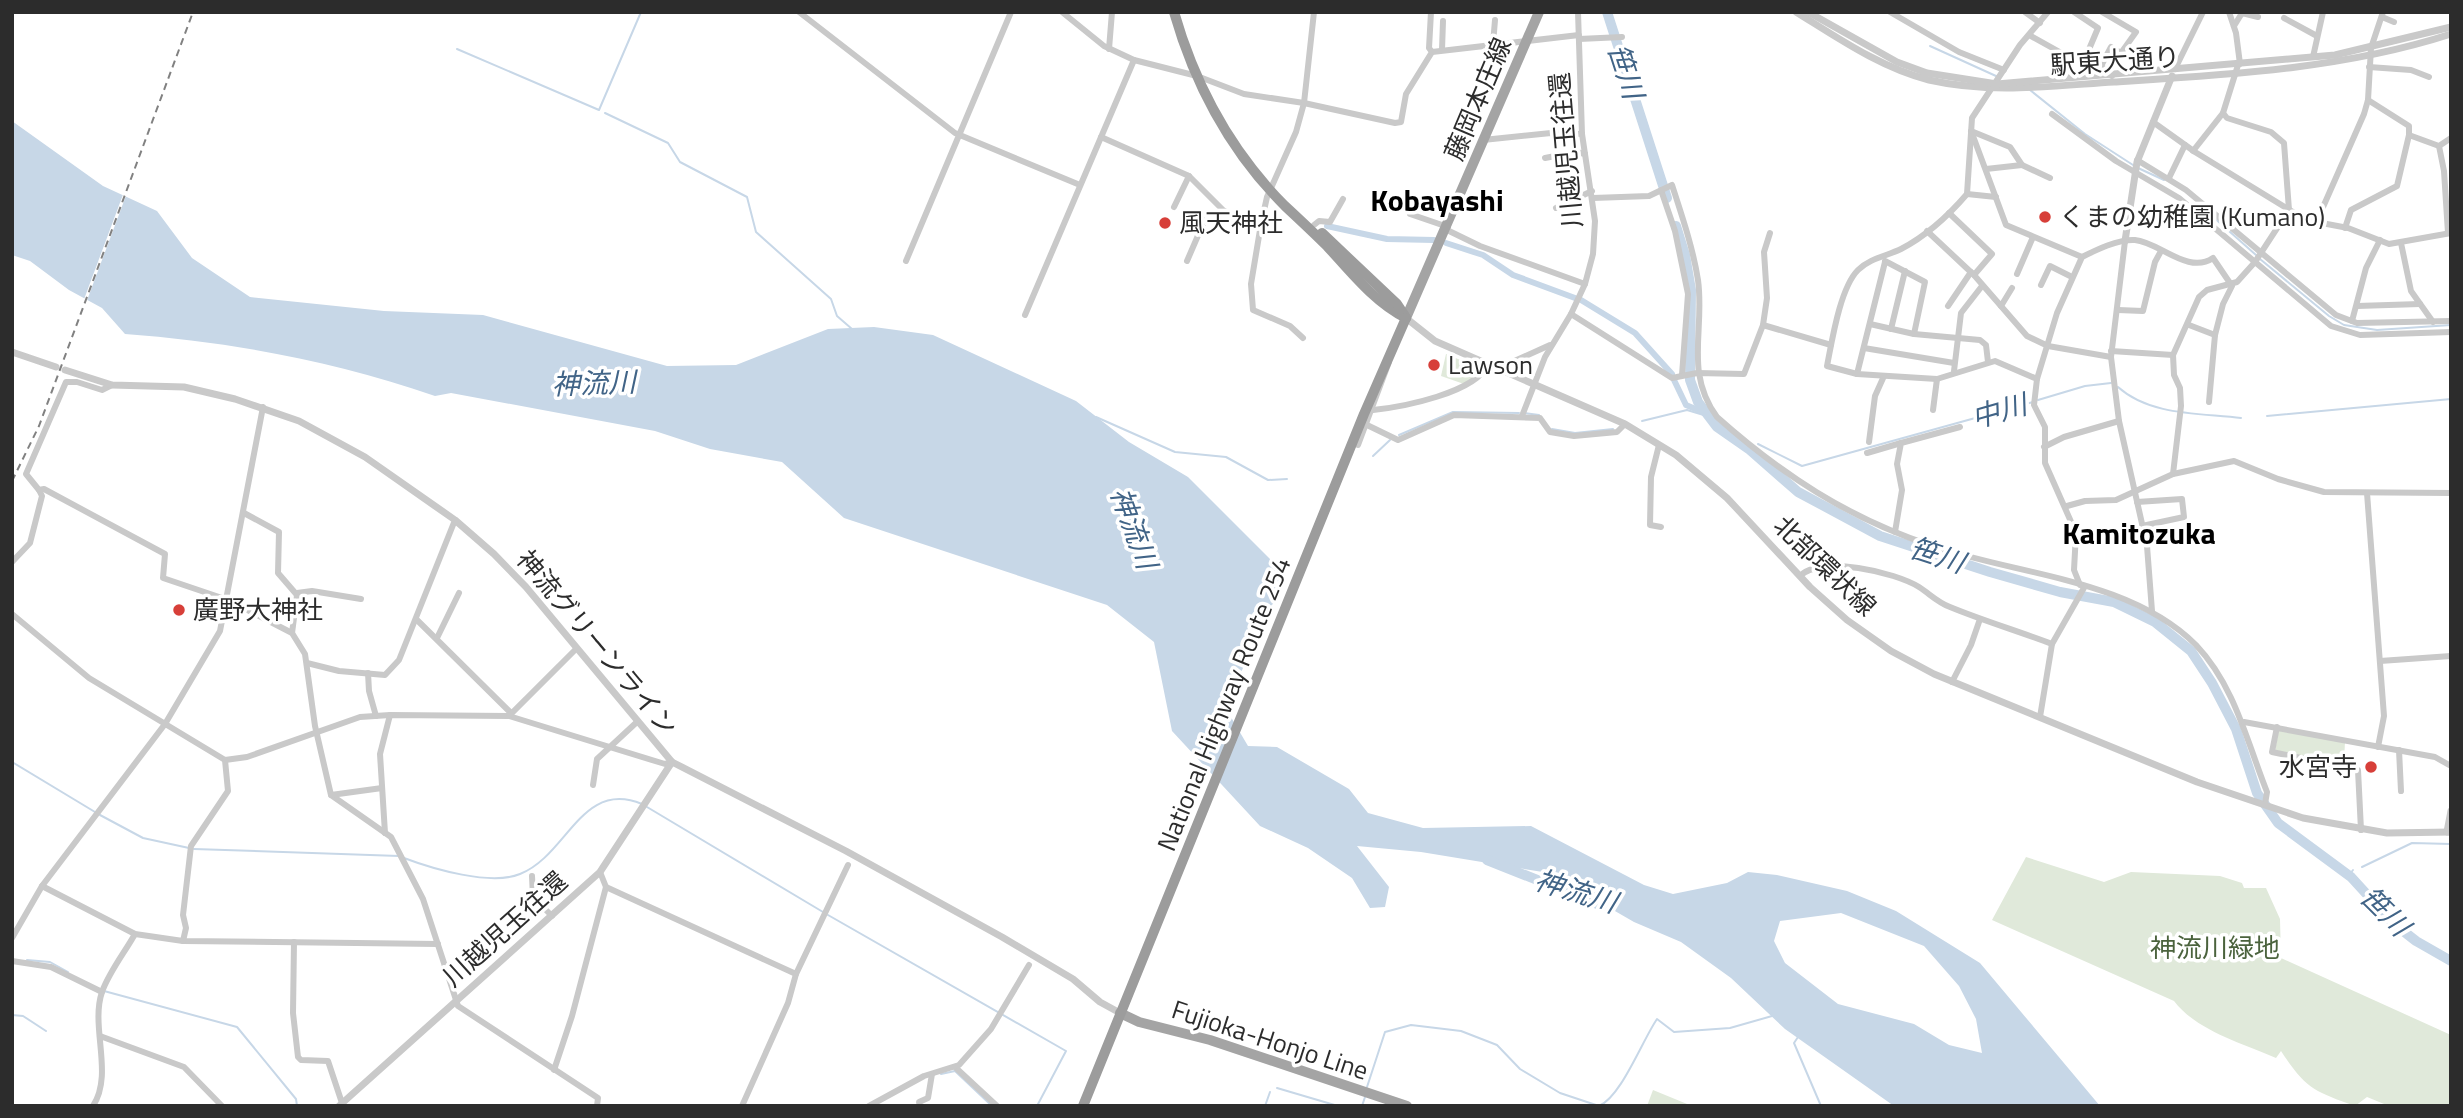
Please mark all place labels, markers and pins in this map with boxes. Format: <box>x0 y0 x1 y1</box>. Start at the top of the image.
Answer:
place label: くまの幼稚園 (Kumano) <box>2059 197 2325 236</box>
place label: 風天神社 <box>1179 203 1283 242</box>
marker: くまの幼稚園 (Kumano) <box>2037 209 2053 225</box>
marker: 風天神社 <box>1157 215 1173 231</box>
place label: Lawson <box>1448 345 1533 384</box>
marker: Lawson <box>1426 357 1442 373</box>
place label: 廣野大神社 <box>193 590 323 629</box>
marker: 廣野大神社 <box>171 602 187 618</box>
place label: 水宮寺 <box>2279 747 2357 786</box>
marker: 水宮寺 <box>2363 759 2379 775</box>

